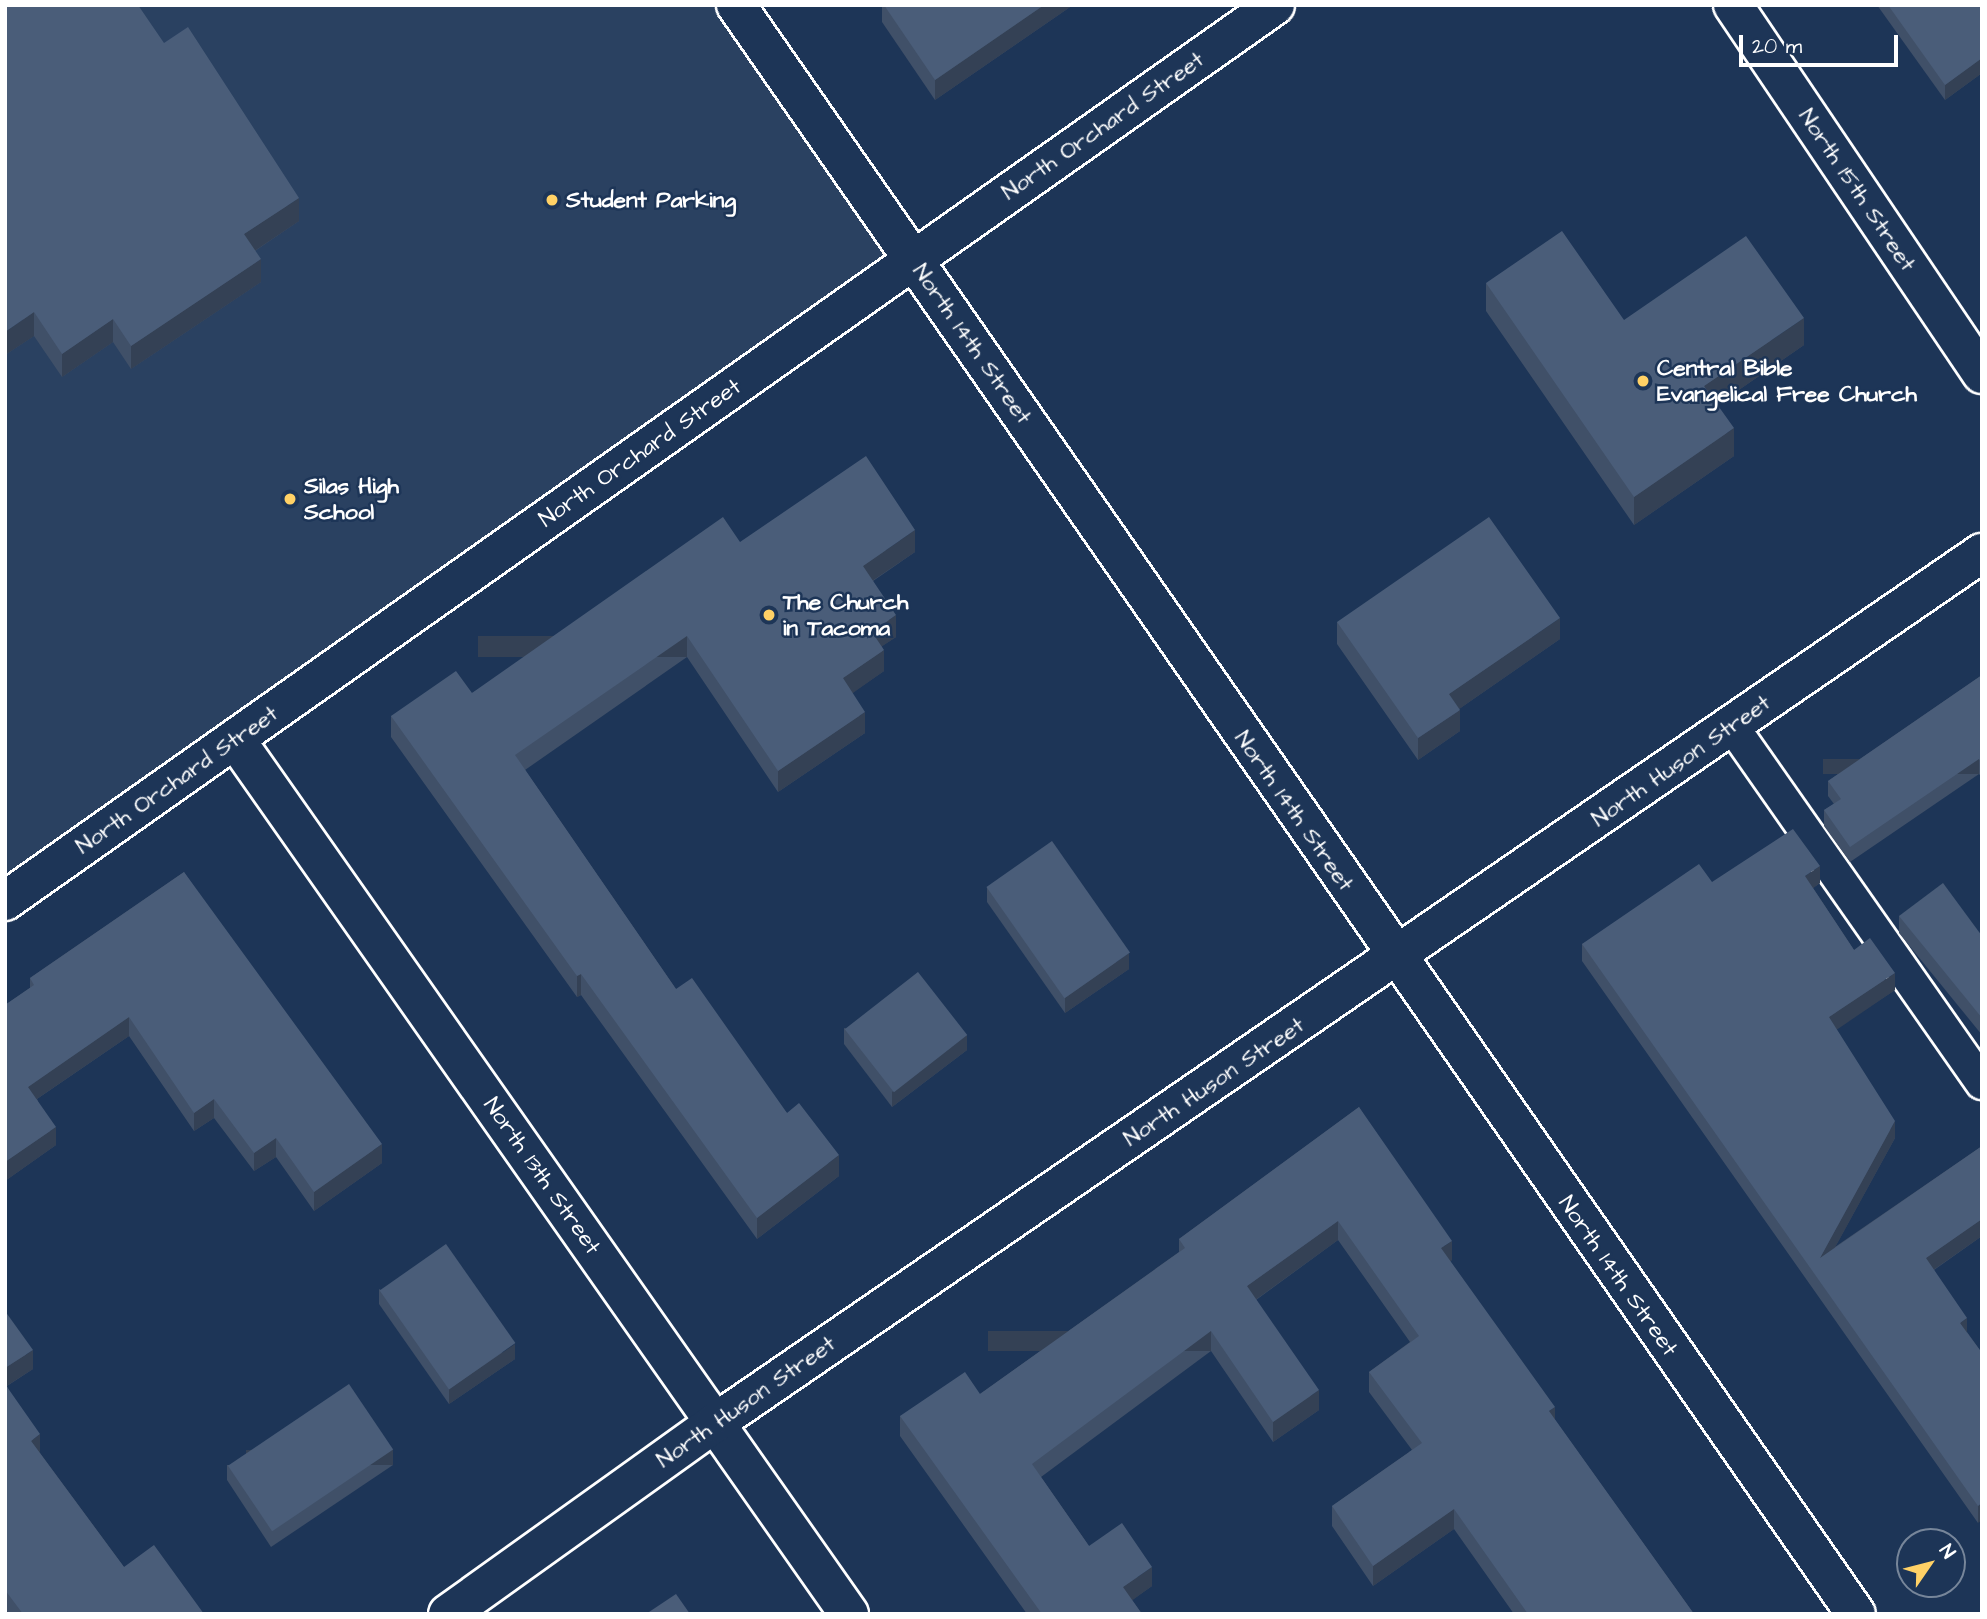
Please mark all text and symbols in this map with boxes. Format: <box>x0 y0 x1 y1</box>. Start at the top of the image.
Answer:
scale bar <box>1742 21 1901 65</box>
text: 20 m <box>1752 32 1802 61</box>
street label: North Orchard Street <box>997 46 1209 206</box>
street label: North 15th Street <box>1792 104 1922 276</box>
place label: Student Parking <box>566 186 736 214</box>
marker: Student Parking <box>544 192 560 208</box>
street label: North 14th Street <box>906 259 1038 429</box>
place label: Central Bible Evangelical Free Church <box>1657 354 1917 408</box>
street label: North Orchard Street <box>534 373 746 533</box>
marker: Central Bible Evangelical Free Church <box>1635 373 1651 389</box>
place label: Silas High School <box>304 472 399 526</box>
marker: Silas High School <box>282 491 298 507</box>
place label: The Church in Tacoma <box>783 588 908 642</box>
marker: The Church in Tacoma <box>761 607 777 623</box>
street label: North Huson Street <box>1586 689 1776 833</box>
street label: North Orchard Street <box>71 700 283 860</box>
street label: North 14th Street <box>1228 726 1360 896</box>
street label: North Huson Street <box>1119 1011 1309 1153</box>
street label: North 13th Street <box>478 1092 606 1260</box>
street label: North 14th Street <box>1552 1191 1684 1361</box>
street label: North Huson Street <box>651 1330 841 1474</box>
north arrow <box>1896 1528 1966 1598</box>
text: N <box>1932 1539 1961 1564</box>

